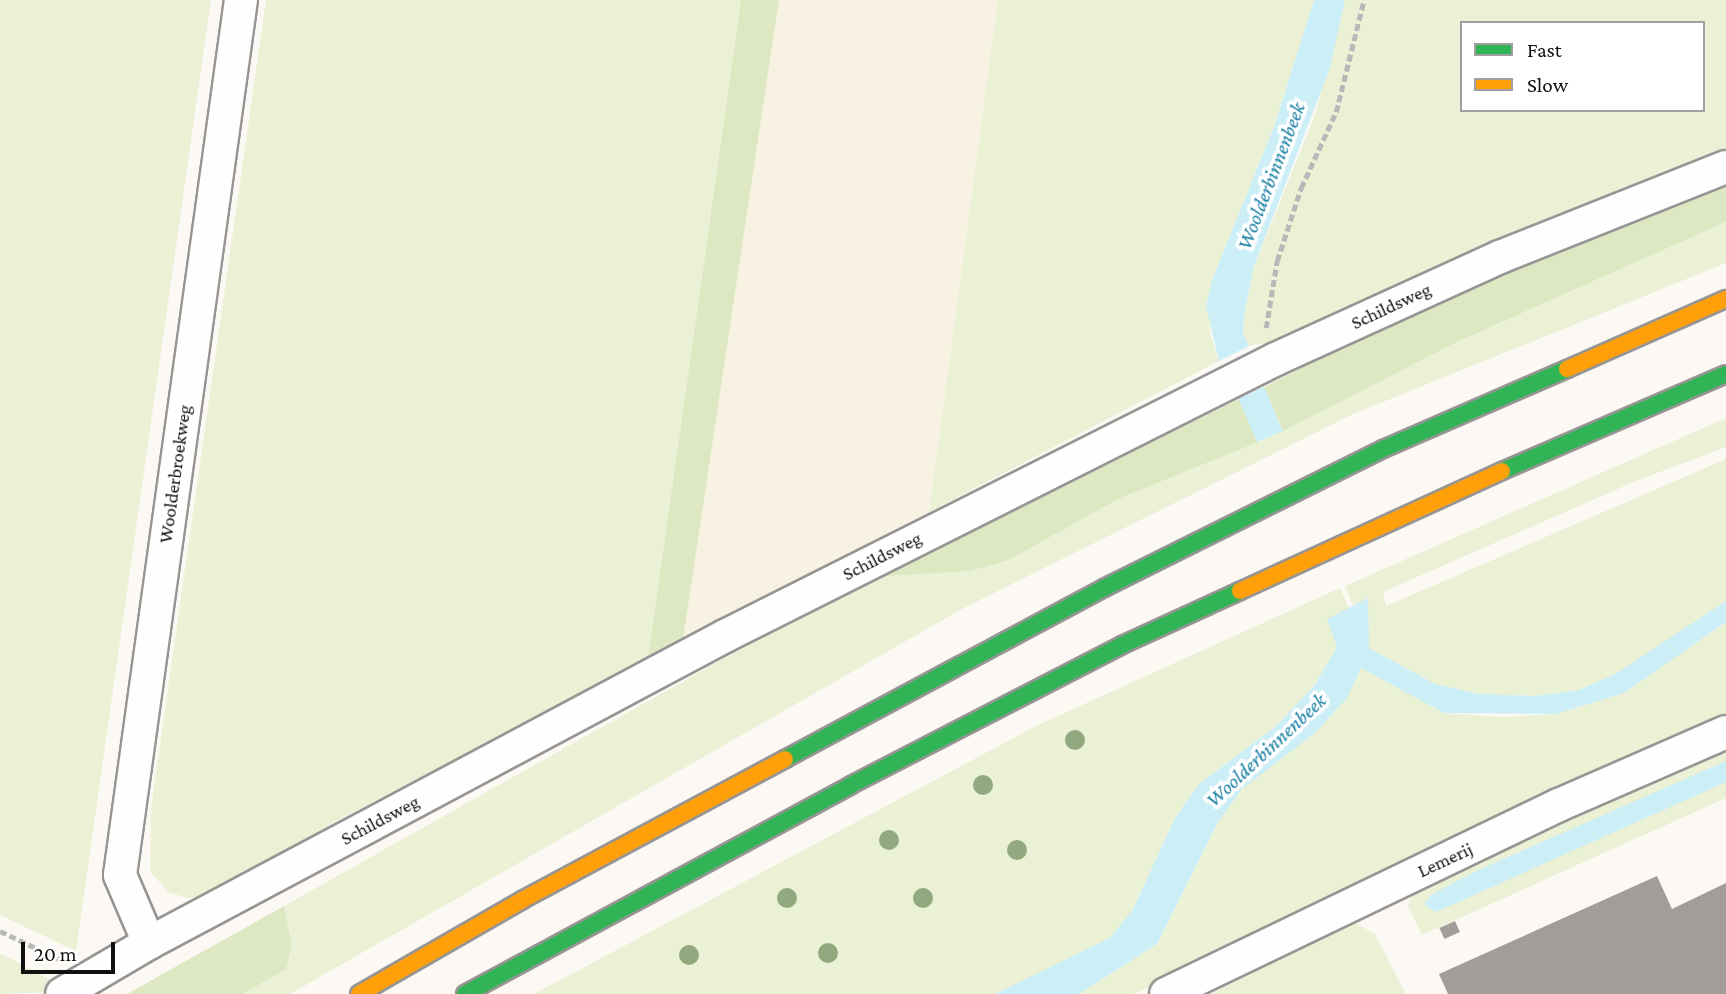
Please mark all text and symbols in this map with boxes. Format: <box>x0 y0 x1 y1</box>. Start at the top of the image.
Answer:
legend <box>1460 21 1705 112</box>
text: Fast <box>1527 38 1562 62</box>
text: Slow <box>1527 73 1568 97</box>
water label: Woolderbinnenbeek <box>1231 99 1311 253</box>
street label: Schildsweg <box>1347 278 1435 334</box>
street label: Woolderbroekweg <box>154 403 196 545</box>
street label: Schildsweg <box>839 526 925 586</box>
water label: Woolderbinnenbeek <box>1200 688 1332 812</box>
street label: Schildsweg <box>337 790 423 850</box>
street label: Lemerij <box>1414 837 1476 883</box>
scale bar <box>24 928 119 972</box>
text: 20 m <box>34 942 77 966</box>

